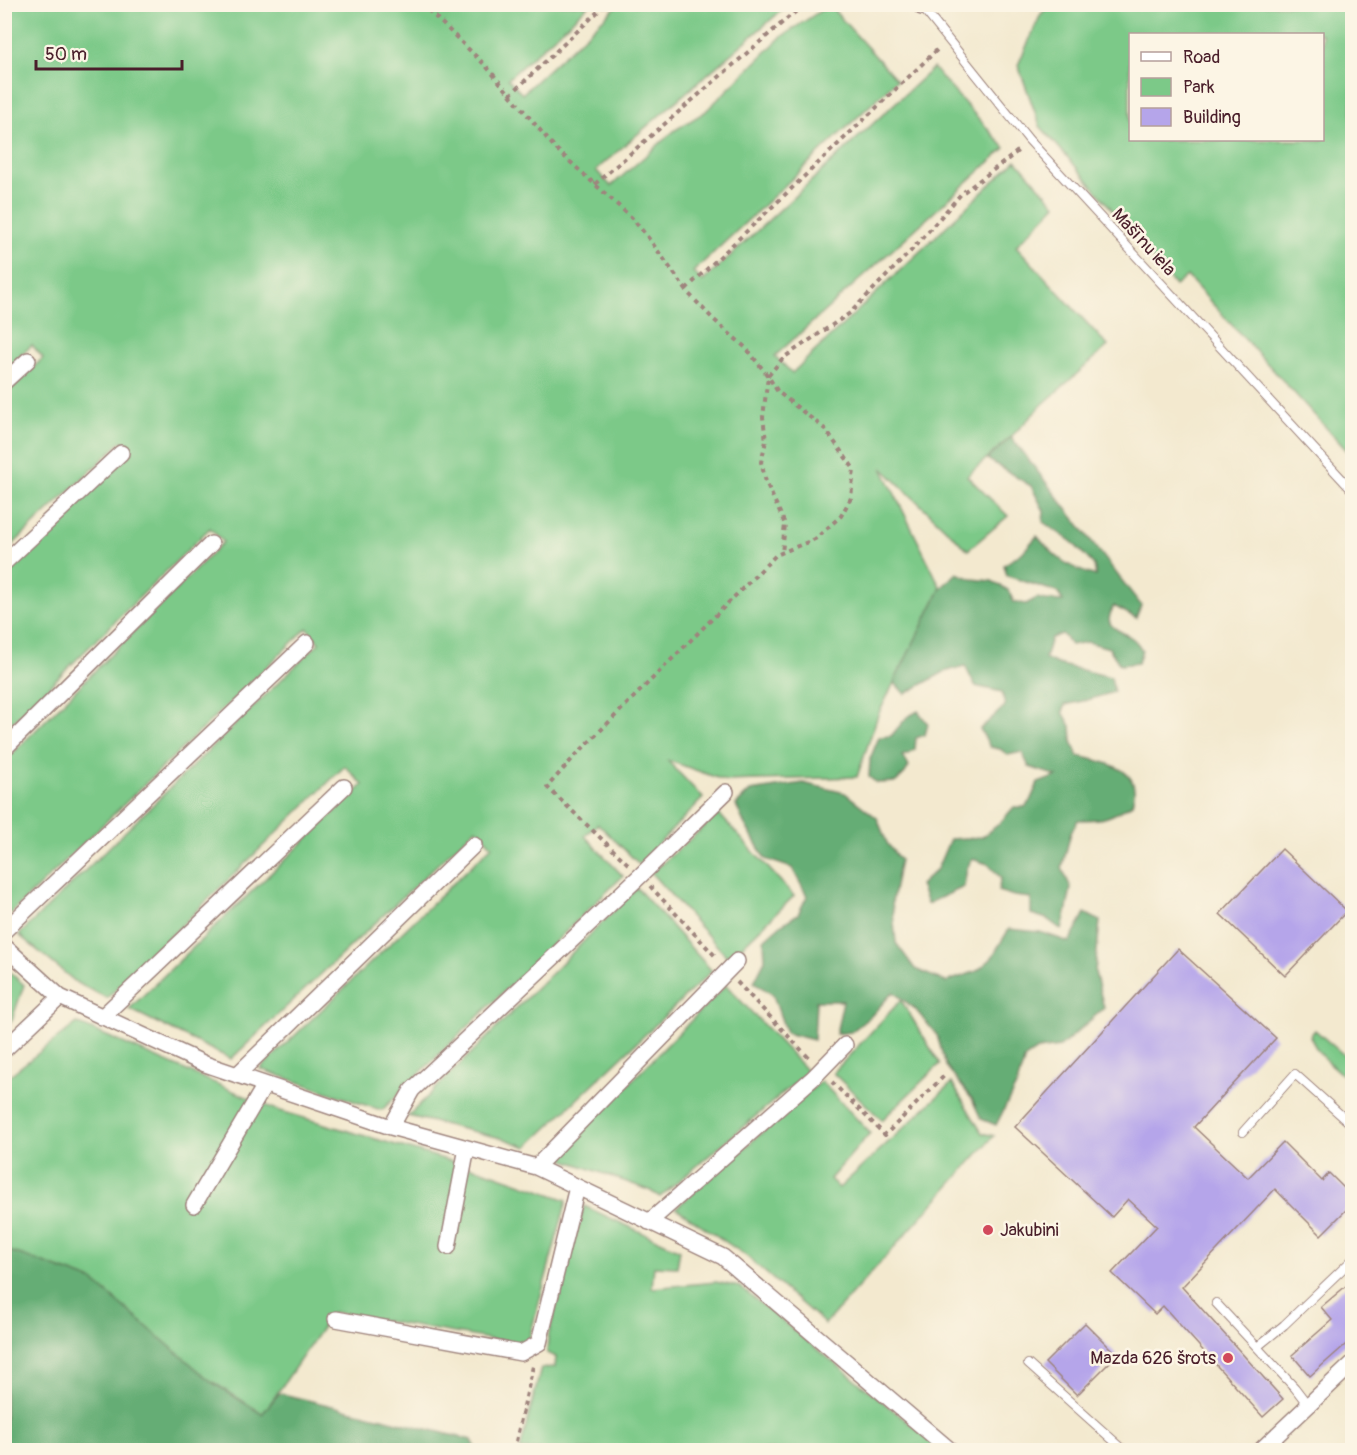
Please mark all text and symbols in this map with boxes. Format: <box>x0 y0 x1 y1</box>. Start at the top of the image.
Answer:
scale bar <box>36 33 182 71</box>
legend <box>1129 33 1324 141</box>
text: 50 m <box>45 43 87 66</box>
text: Road <box>1183 46 1220 69</box>
text: Park <box>1183 76 1215 99</box>
text: Building <box>1183 106 1241 129</box>
street label: Mašīnu iela <box>1107 204 1181 281</box>
place label: Jakubini <box>1000 1219 1059 1242</box>
marker: Jakubini <box>981 1223 995 1237</box>
place label: Mazda 626 šrots <box>1090 1347 1216 1370</box>
marker: Mazda 626 šrots <box>1221 1351 1235 1365</box>

